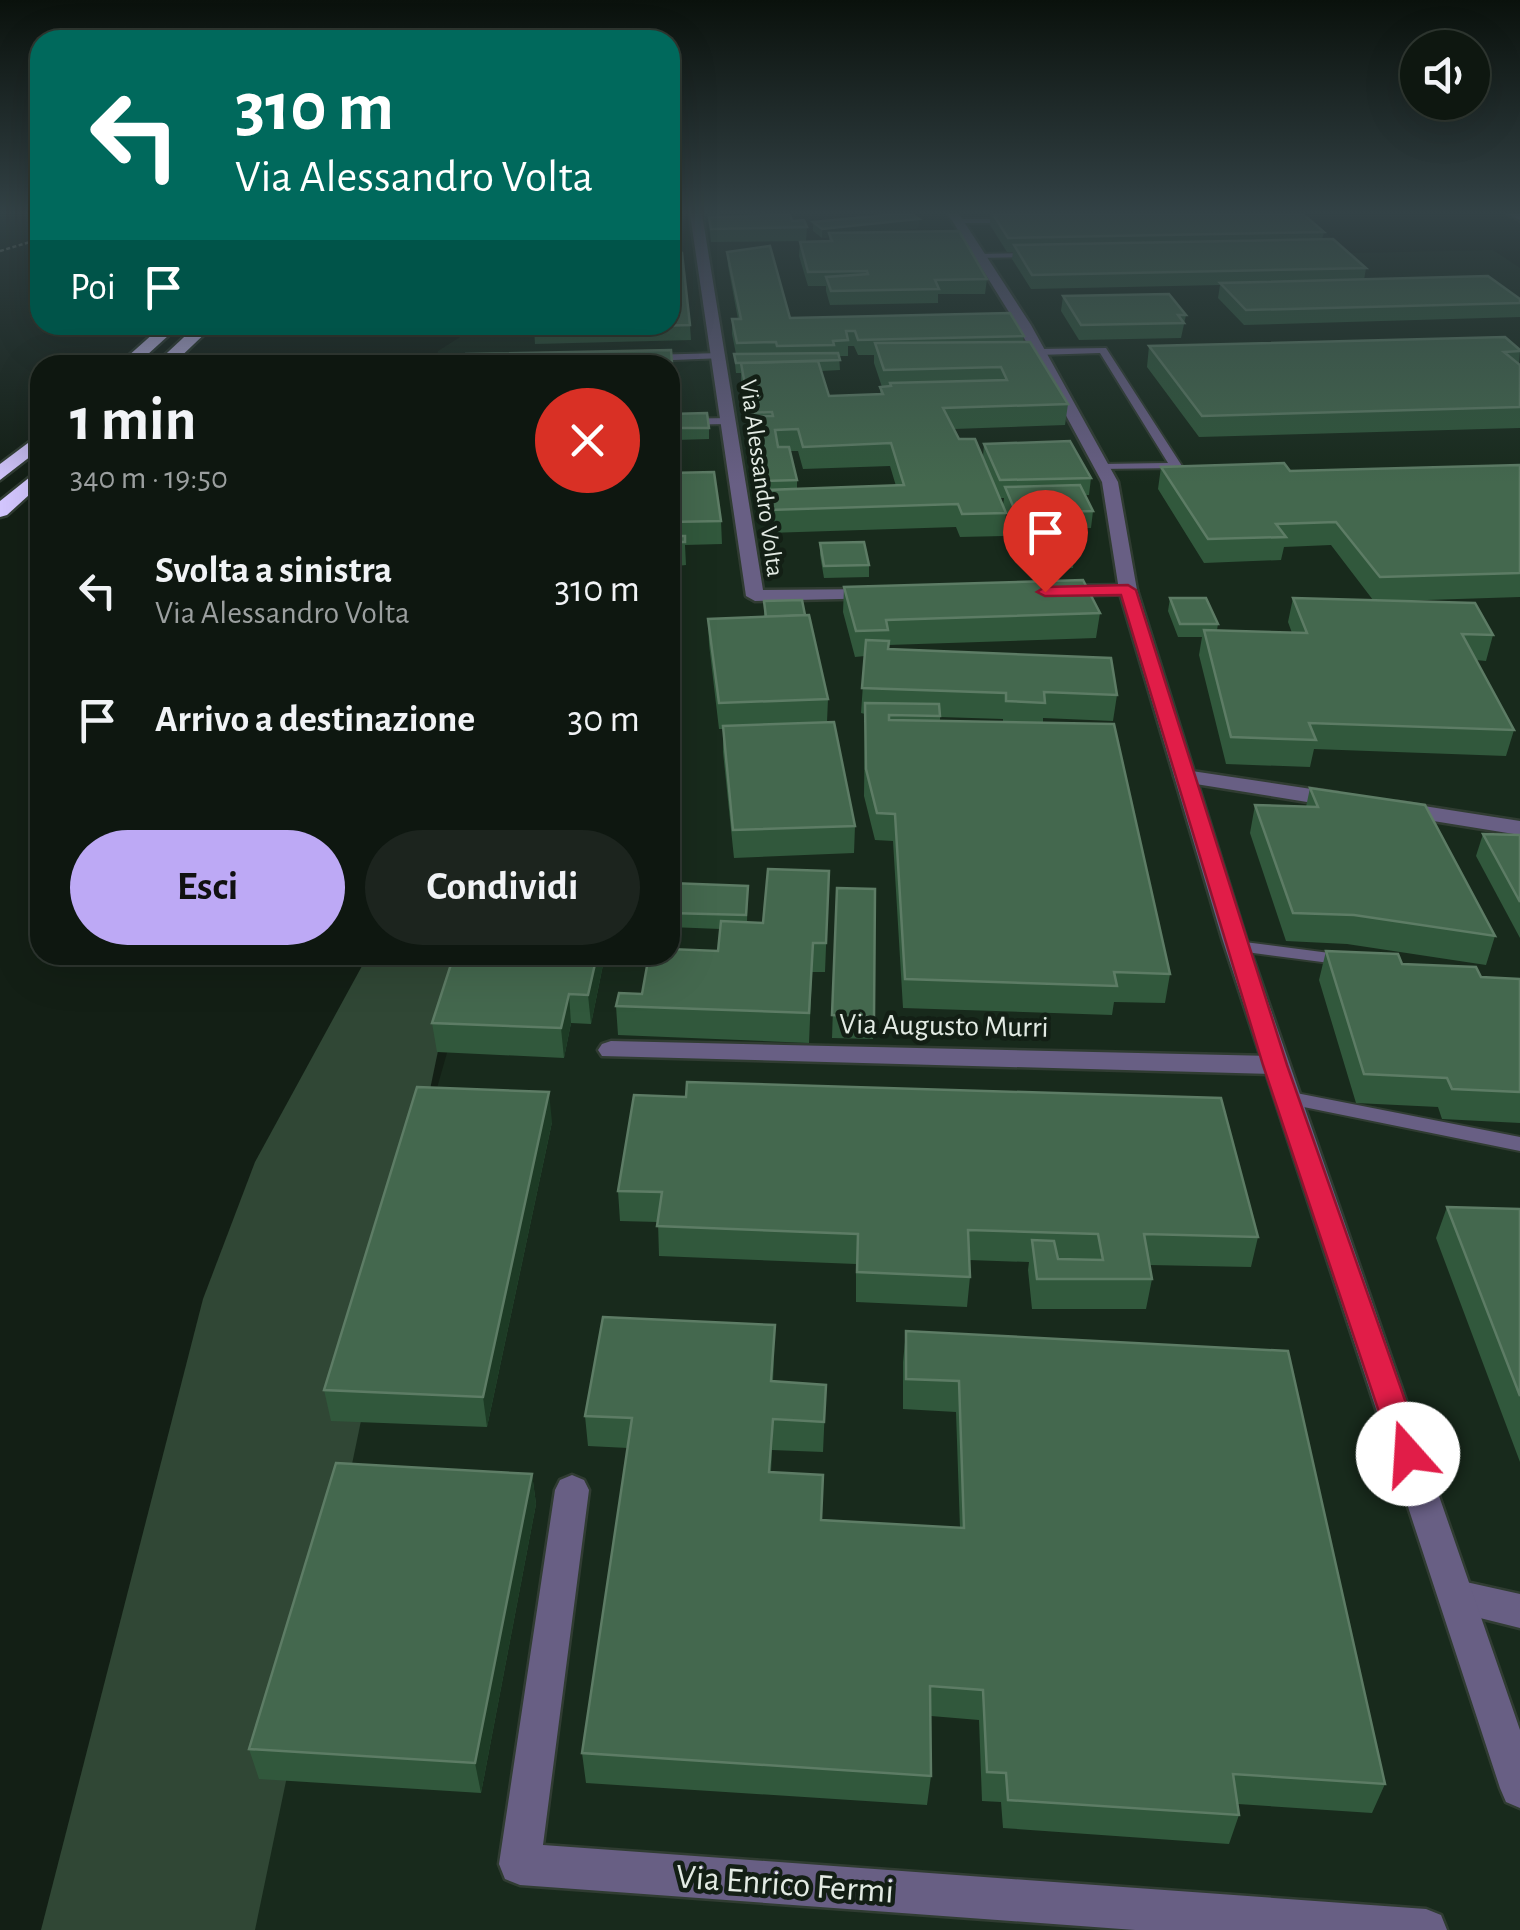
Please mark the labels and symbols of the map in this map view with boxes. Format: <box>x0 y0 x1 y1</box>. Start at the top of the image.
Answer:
street label: Via Alessandro Volta <box>735 378 788 579</box>
pin <box>1003 490 1088 593</box>
street label: Via Augusto Murri <box>839 1009 1049 1043</box>
position arrow <box>1356 1402 1460 1506</box>
street label: Via Enrico Fermi <box>675 1859 895 1910</box>

